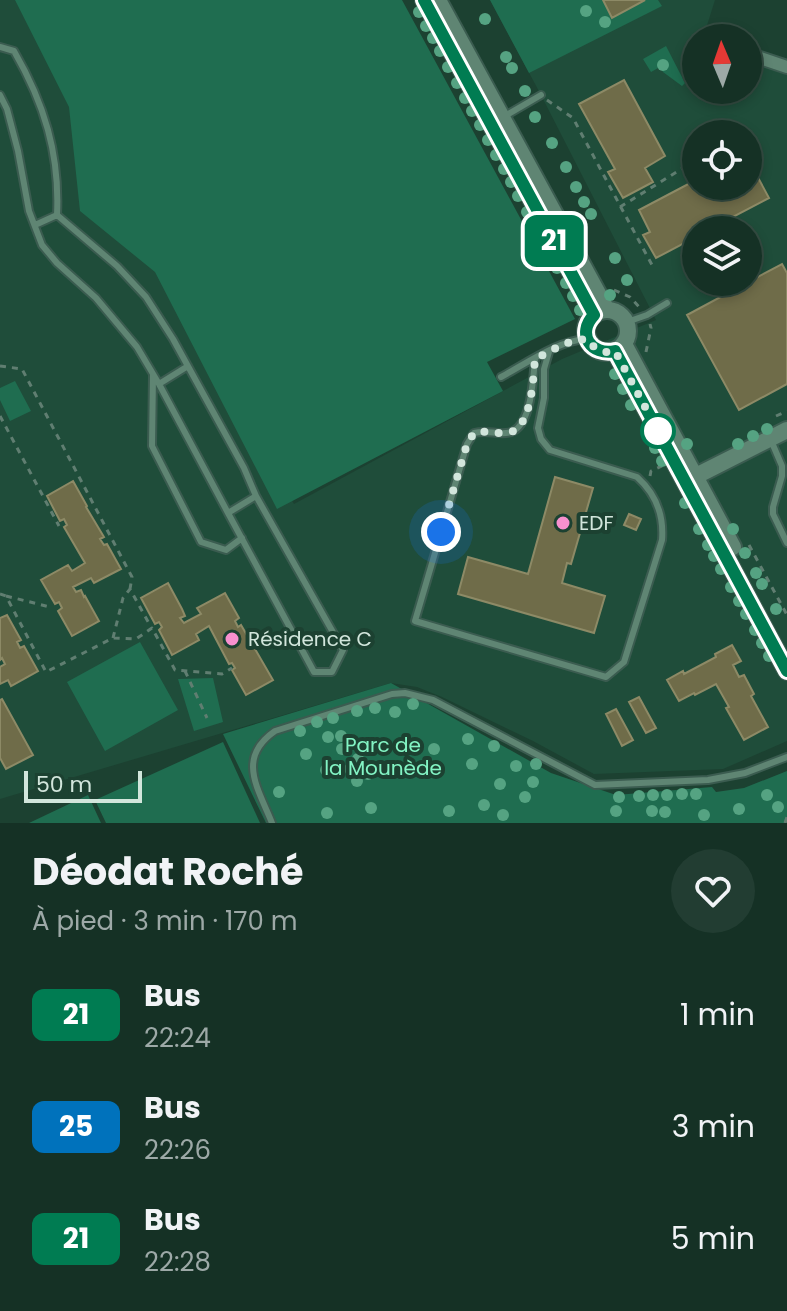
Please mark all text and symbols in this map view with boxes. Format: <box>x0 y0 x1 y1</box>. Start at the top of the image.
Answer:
north arrow <box>682 24 762 104</box>
map controls <box>682 24 762 296</box>
button: locate <box>682 120 762 200</box>
line badge: 21 <box>518 215 590 267</box>
button: layers <box>682 216 762 296</box>
text: 21 <box>541 221 567 260</box>
unlabelled marker <box>641 414 675 448</box>
place label: EDF <box>579 509 613 537</box>
your location <box>421 512 461 552</box>
marker: EDF <box>554 514 572 532</box>
place label: Résidence C <box>248 625 372 653</box>
marker: Résidence C <box>223 630 241 648</box>
park label: Parc de la Mounède <box>324 731 442 782</box>
scale bar <box>24 767 142 803</box>
text: 50 m <box>36 769 92 800</box>
text: Déodat Roché <box>32 845 303 898</box>
button: heart <box>671 849 755 933</box>
text: À pied · 3 min · 170 m <box>32 903 298 939</box>
text: Bus <box>144 974 201 1017</box>
text: 1 min <box>680 993 755 1036</box>
text: 21 <box>63 995 89 1034</box>
text: 22:24 <box>144 1020 211 1056</box>
text: Bus <box>144 1086 201 1129</box>
text: 3 min <box>672 1105 755 1148</box>
text: 25 <box>59 1107 93 1146</box>
text: 22:26 <box>144 1132 211 1168</box>
text: Bus <box>144 1198 201 1241</box>
text: 5 min <box>671 1217 755 1260</box>
text: 21 <box>63 1219 89 1258</box>
text: 22:28 <box>144 1244 211 1280</box>

